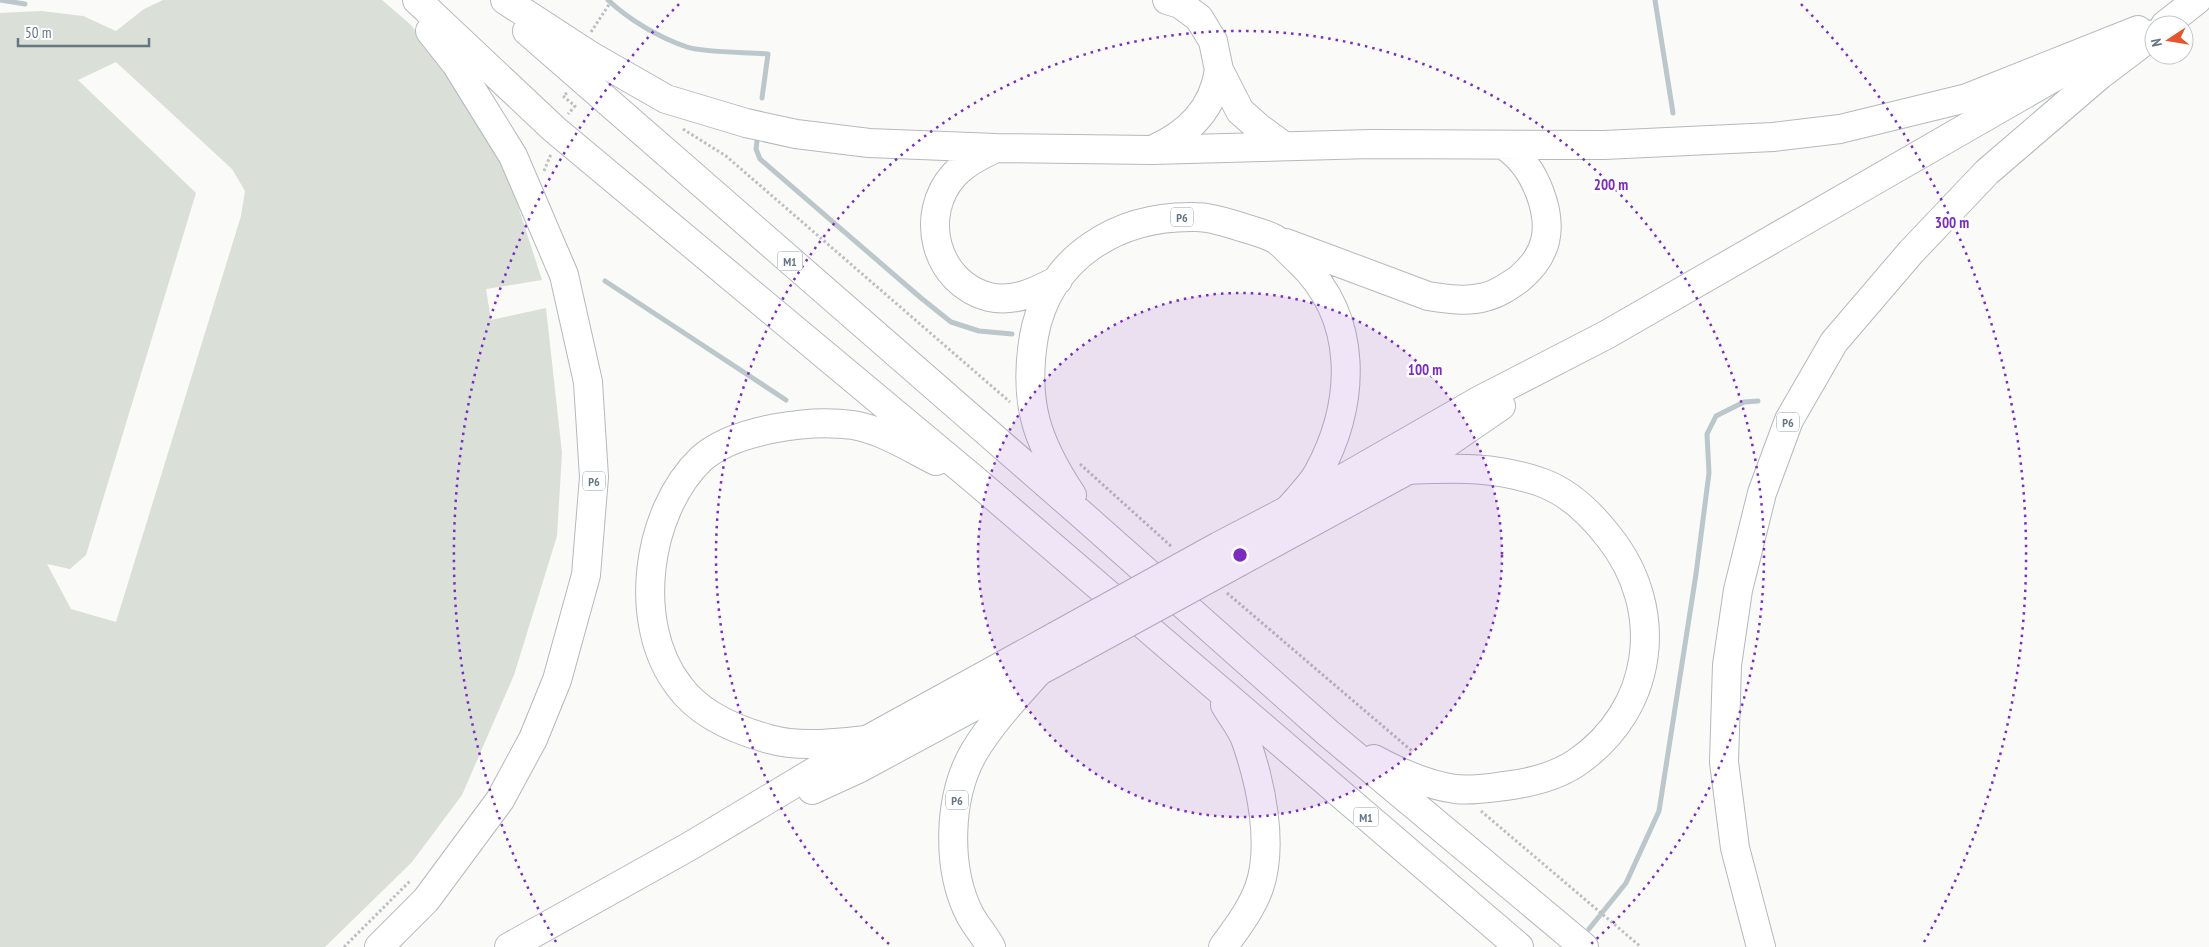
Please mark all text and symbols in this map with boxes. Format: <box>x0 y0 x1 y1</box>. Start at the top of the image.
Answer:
scale bar <box>18 15 149 47</box>
north arrow <box>2144 15 2194 65</box>
text: 50 m <box>25 23 51 42</box>
text: N <box>2147 37 2166 48</box>
text: 200 m <box>1594 175 1628 194</box>
road number: Р6 <box>1171 208 1193 226</box>
text: 300 m <box>1935 213 1969 232</box>
road number: М1 <box>778 252 802 270</box>
text: 100 m <box>1408 360 1442 379</box>
road number: Р6 <box>1777 412 1799 432</box>
road number: Р6 <box>583 472 605 491</box>
centre of rings <box>1231 546 1249 564</box>
road number: Р6 <box>946 790 968 810</box>
road number: М1 <box>1354 808 1378 826</box>

